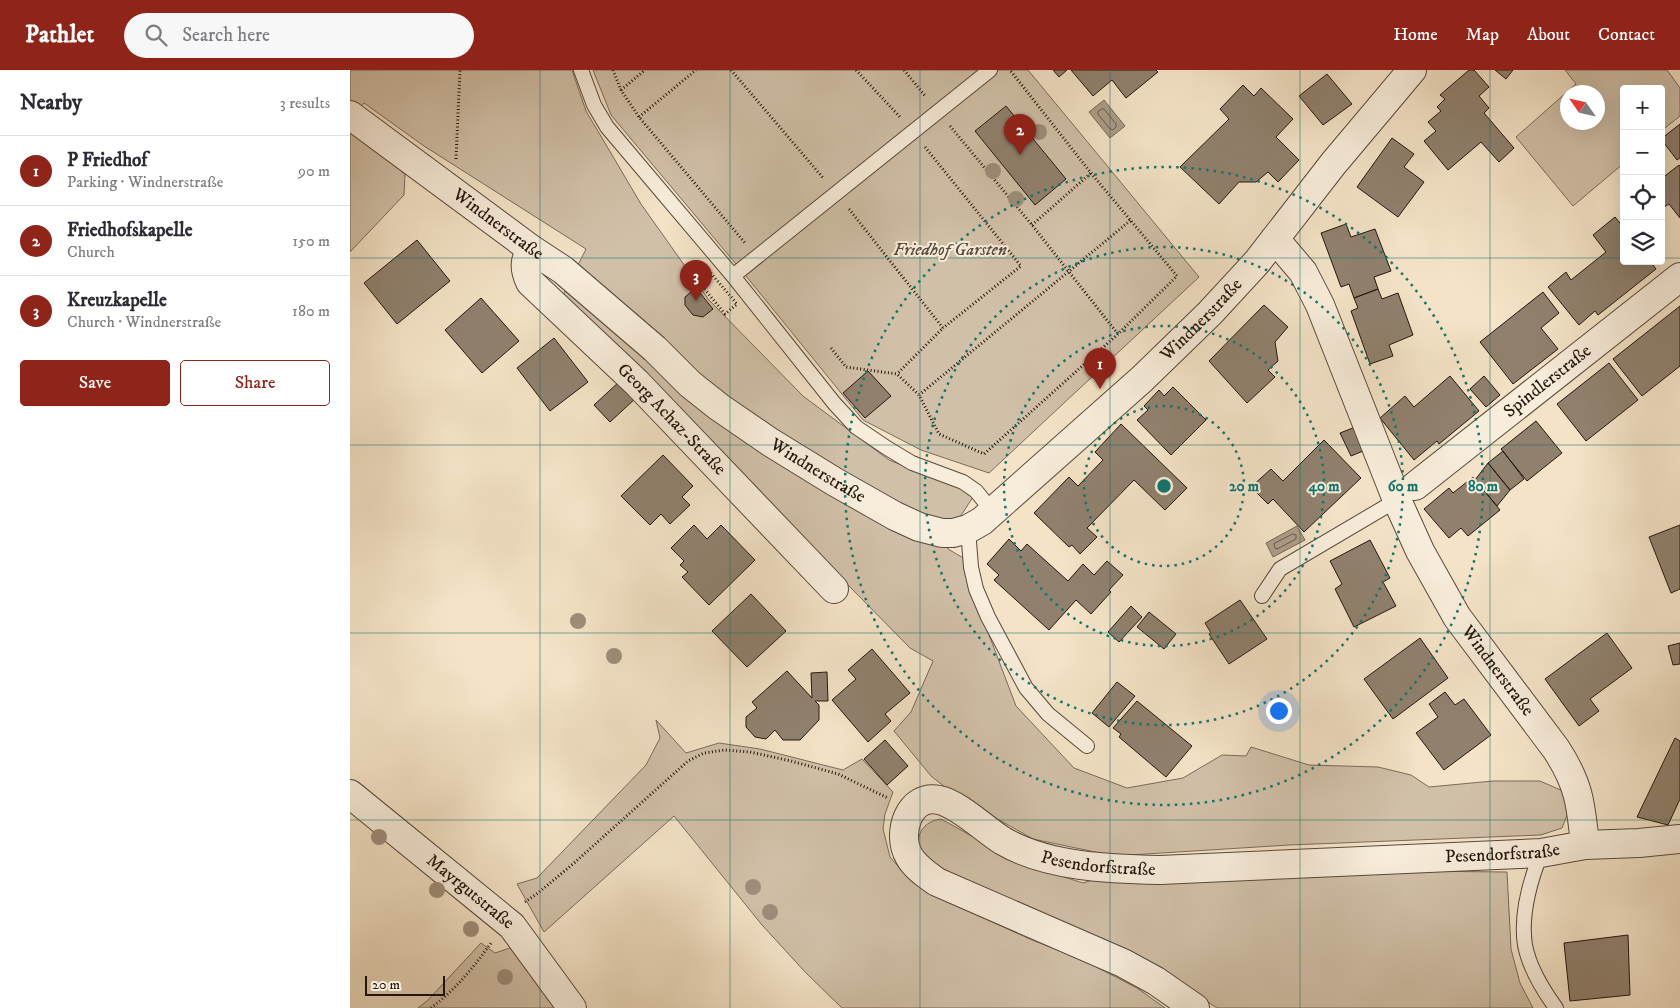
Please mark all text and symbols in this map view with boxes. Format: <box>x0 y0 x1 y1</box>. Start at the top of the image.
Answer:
search box <box>124 13 474 58</box>
text: Pathlet <box>25 20 94 50</box>
icon: search <box>142 21 170 49</box>
text: Search here <box>182 24 270 47</box>
text: Home <box>1393 24 1438 46</box>
text: Map <box>1466 24 1499 46</box>
text: About <box>1527 24 1570 46</box>
text: Contact <box>1598 24 1655 46</box>
north arrow <box>1560 85 1605 130</box>
map controls <box>1620 85 1665 265</box>
button: + <box>1620 85 1665 130</box>
text: Nearby <box>20 90 82 116</box>
text: 3 results <box>280 93 330 113</box>
pin: 2 <box>1004 114 1036 155</box>
button: − <box>1620 130 1665 175</box>
text: P Friedhof <box>67 149 147 172</box>
text: 1 <box>33 161 39 181</box>
text: 90 m <box>298 161 330 181</box>
text: Parking · Windnerstraße <box>67 172 223 192</box>
button: locate <box>1620 175 1665 220</box>
street label: Windnerstraße <box>447 183 548 265</box>
text: Friedhofskapelle <box>67 219 193 242</box>
button: layers <box>1620 220 1665 265</box>
text: 2 <box>32 231 40 251</box>
text: 150 m <box>292 231 330 251</box>
park label: Friedhof Garsten <box>893 239 1007 261</box>
text: Church <box>67 242 115 262</box>
pin: 3 <box>680 260 712 301</box>
street label: Windnerstraße <box>1155 274 1247 367</box>
text: Kreuzkapelle <box>67 289 167 312</box>
text: 3 <box>33 301 39 321</box>
text: 180 m <box>292 301 330 321</box>
text: Church · Windnerstraße <box>67 312 221 332</box>
street label: Spindlerstraße <box>1499 340 1596 423</box>
pin: 1 <box>1084 348 1116 389</box>
street label: Georg Achaz-Straße <box>612 359 731 480</box>
button: Save <box>20 360 170 406</box>
button: Share <box>180 360 330 406</box>
street label: Windnerstraße <box>765 433 869 508</box>
centre of rings <box>1155 477 1173 495</box>
text: 20 m <box>1229 477 1260 496</box>
text: 40 m <box>1307 477 1340 496</box>
text: 60 m <box>1388 477 1419 496</box>
text: 80 m <box>1468 477 1499 496</box>
street label: Windnerstraße <box>1456 620 1538 720</box>
your location <box>1266 698 1292 724</box>
street label: Pesendorfstraße <box>1445 839 1562 868</box>
street label: Pesendorfstraße <box>1038 846 1156 881</box>
street label: Mayrgutstraße <box>422 850 519 934</box>
scale bar <box>365 973 445 996</box>
text: 20 m <box>372 976 400 994</box>

